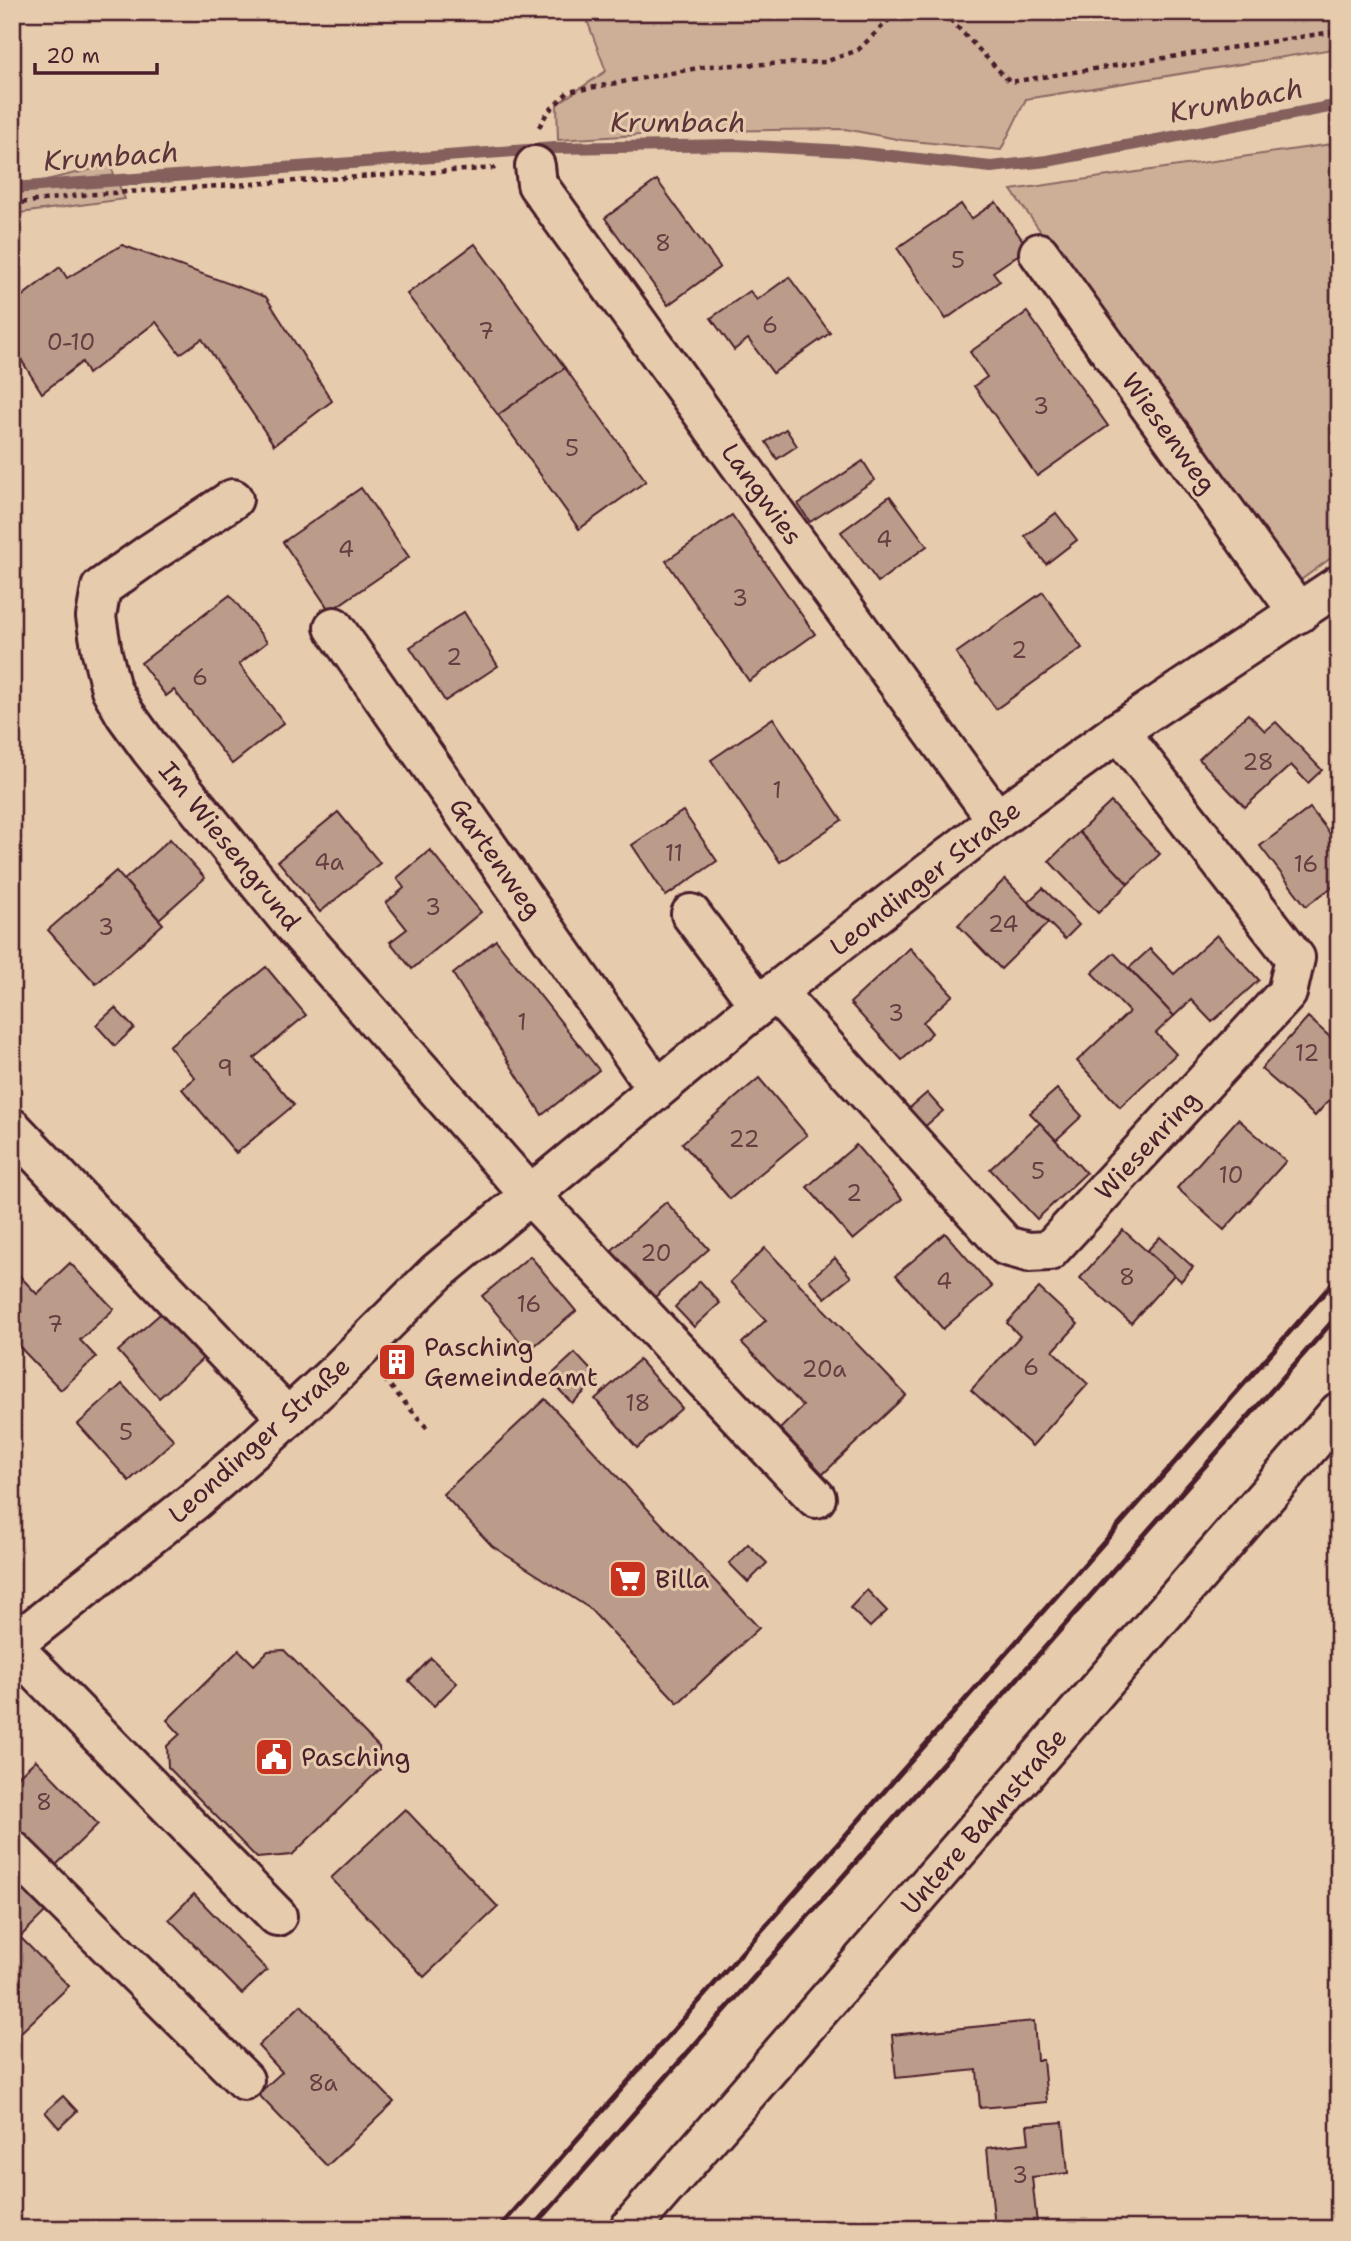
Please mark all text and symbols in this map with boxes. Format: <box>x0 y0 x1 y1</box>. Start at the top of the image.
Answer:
scale bar <box>35 32 158 76</box>
text: 20 m <box>46 42 100 70</box>
water label: Krumbach <box>1166 68 1306 132</box>
water label: Krumbach <box>610 103 746 141</box>
water label: Krumbach <box>42 132 180 180</box>
house number: 8 <box>655 228 671 258</box>
house number: 5 <box>951 245 965 275</box>
house number: 6 <box>762 310 778 340</box>
house number: 7 <box>478 316 494 346</box>
house number: 0-10 <box>47 327 95 357</box>
street label: Wiesenweg <box>1114 365 1225 500</box>
house number: 3 <box>1033 391 1049 421</box>
house number: 5 <box>565 433 579 463</box>
street label: Langwies <box>714 436 811 552</box>
house number: 4 <box>876 524 892 554</box>
house number: 4 <box>338 534 354 564</box>
house number: 3 <box>732 583 748 613</box>
house number: 2 <box>1011 635 1027 665</box>
house number: 2 <box>446 642 462 672</box>
house number: 6 <box>192 662 208 692</box>
house number: 28 <box>1242 747 1274 777</box>
street label: Im Wiesengrund <box>151 754 309 938</box>
house number: 1 <box>772 775 782 805</box>
street label: Gartenweg <box>442 790 551 925</box>
street label: Leondinger Straße <box>822 792 1028 963</box>
house number: 11 <box>665 838 683 868</box>
house number: 4a <box>314 847 344 877</box>
house number: 16 <box>1294 849 1318 879</box>
house number: 3 <box>425 892 441 922</box>
house number: 24 <box>988 909 1018 939</box>
house number: 3 <box>98 912 114 942</box>
house number: 3 <box>888 998 904 1028</box>
house number: 1 <box>517 1007 527 1037</box>
house number: 12 <box>1295 1038 1319 1068</box>
house number: 9 <box>217 1053 233 1083</box>
street label: Wiesenring <box>1087 1082 1207 1207</box>
house number: 22 <box>728 1124 760 1154</box>
house number: 5 <box>1031 1156 1045 1186</box>
house number: 10 <box>1218 1160 1244 1190</box>
house number: 2 <box>846 1178 862 1208</box>
house number: 20 <box>640 1238 672 1268</box>
house number: 8 <box>1119 1262 1135 1292</box>
house number: 4 <box>936 1266 952 1296</box>
house number: 16 <box>517 1289 541 1319</box>
house number: 7 <box>47 1309 63 1339</box>
place label: Pasching Gemeindeamt <box>424 1329 598 1394</box>
building icon: Pasching Gemeindeamt <box>376 1341 418 1383</box>
street label: Leondinger Straße <box>160 1348 357 1531</box>
house number: 6 <box>1023 1352 1039 1382</box>
house number: 20a <box>801 1354 847 1384</box>
house number: 18 <box>625 1388 651 1418</box>
house number: 5 <box>119 1417 133 1447</box>
supermarket icon: Billa <box>607 1558 649 1600</box>
place label: Billa <box>655 1561 709 1596</box>
street label: Untere Bahnstraße <box>893 1720 1075 1922</box>
public building icon: Pasching <box>253 1736 295 1778</box>
place label: Pasching <box>301 1739 411 1774</box>
house number: 8 <box>36 1787 52 1817</box>
house number: 8a <box>308 2068 338 2098</box>
house number: 3 <box>1012 2160 1028 2190</box>

